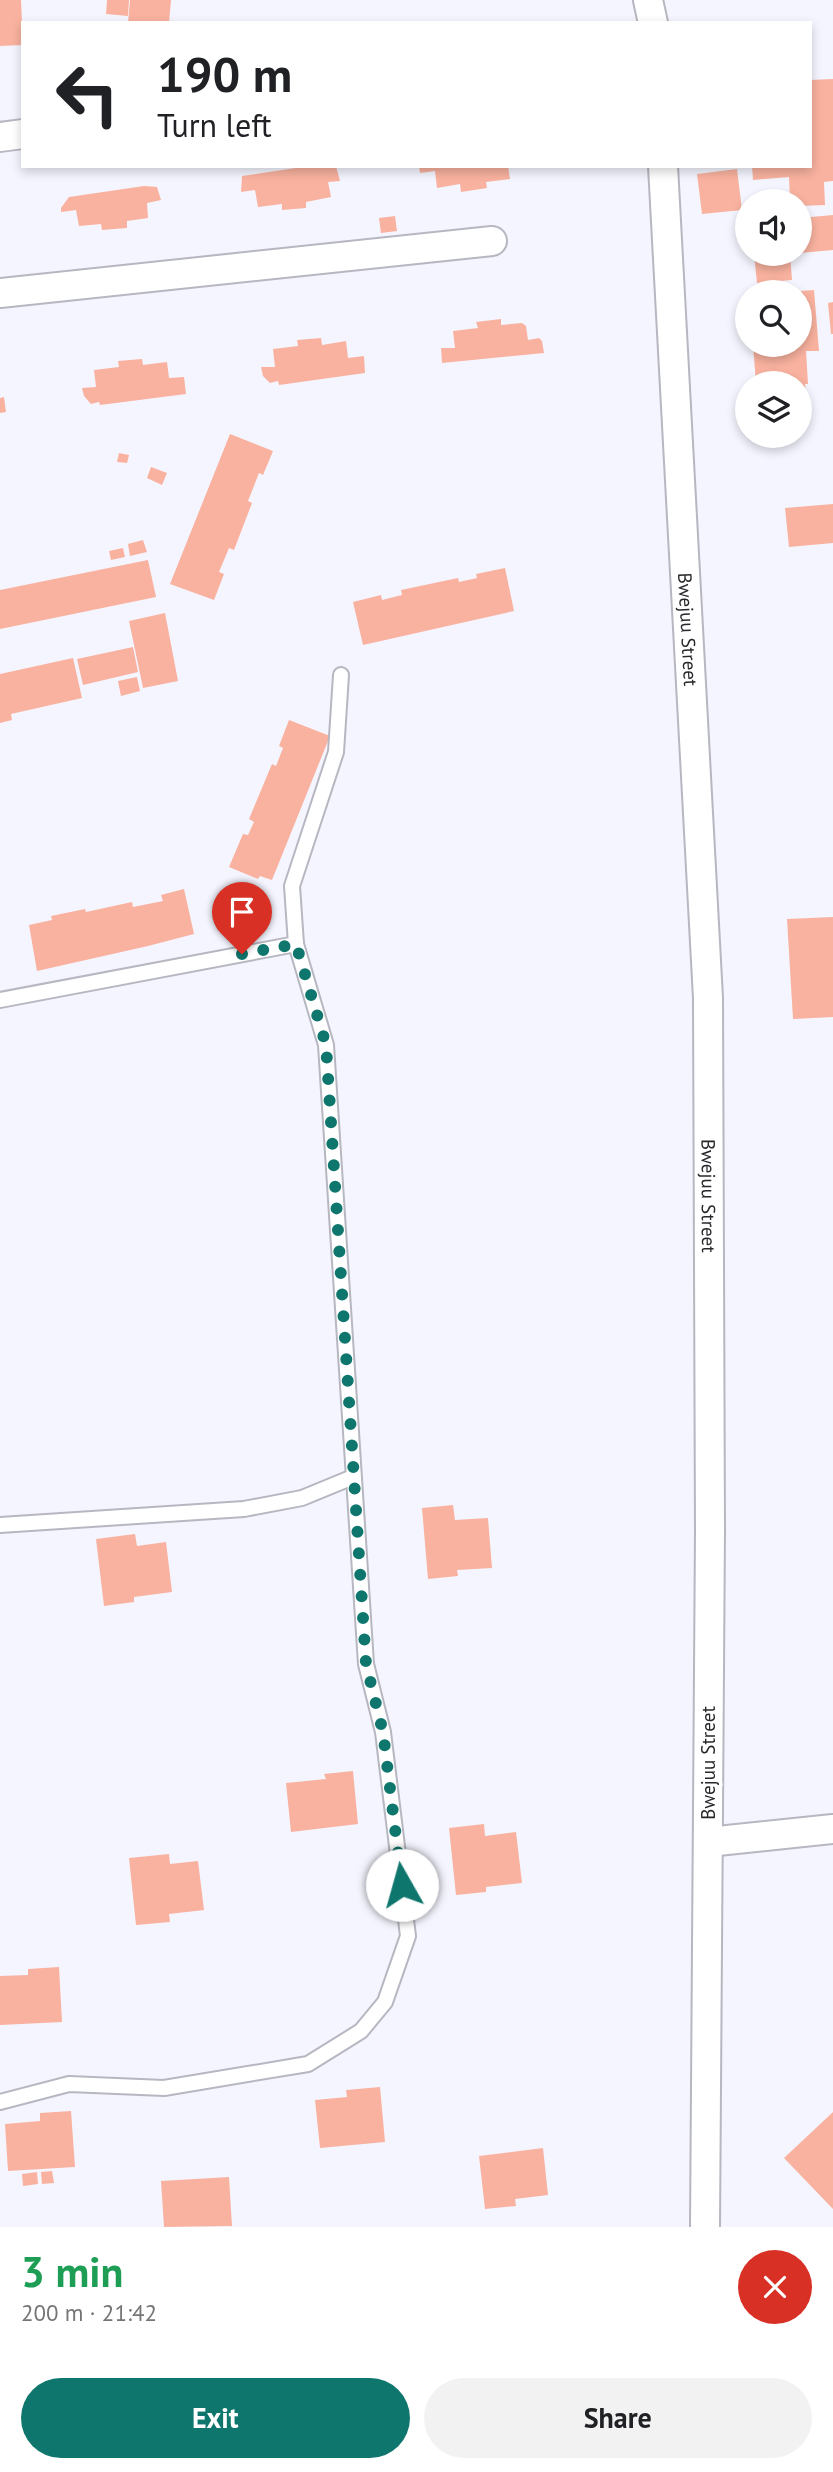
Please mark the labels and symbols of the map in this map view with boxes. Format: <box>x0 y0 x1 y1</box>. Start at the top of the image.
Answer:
street label: Bwejuu Street <box>673 572 703 687</box>
pin <box>212 882 272 954</box>
street label: Bwejuu Street <box>697 1139 721 1253</box>
street label: Bwejuu Street <box>696 1706 720 1820</box>
position arrow <box>365 1848 439 1922</box>

